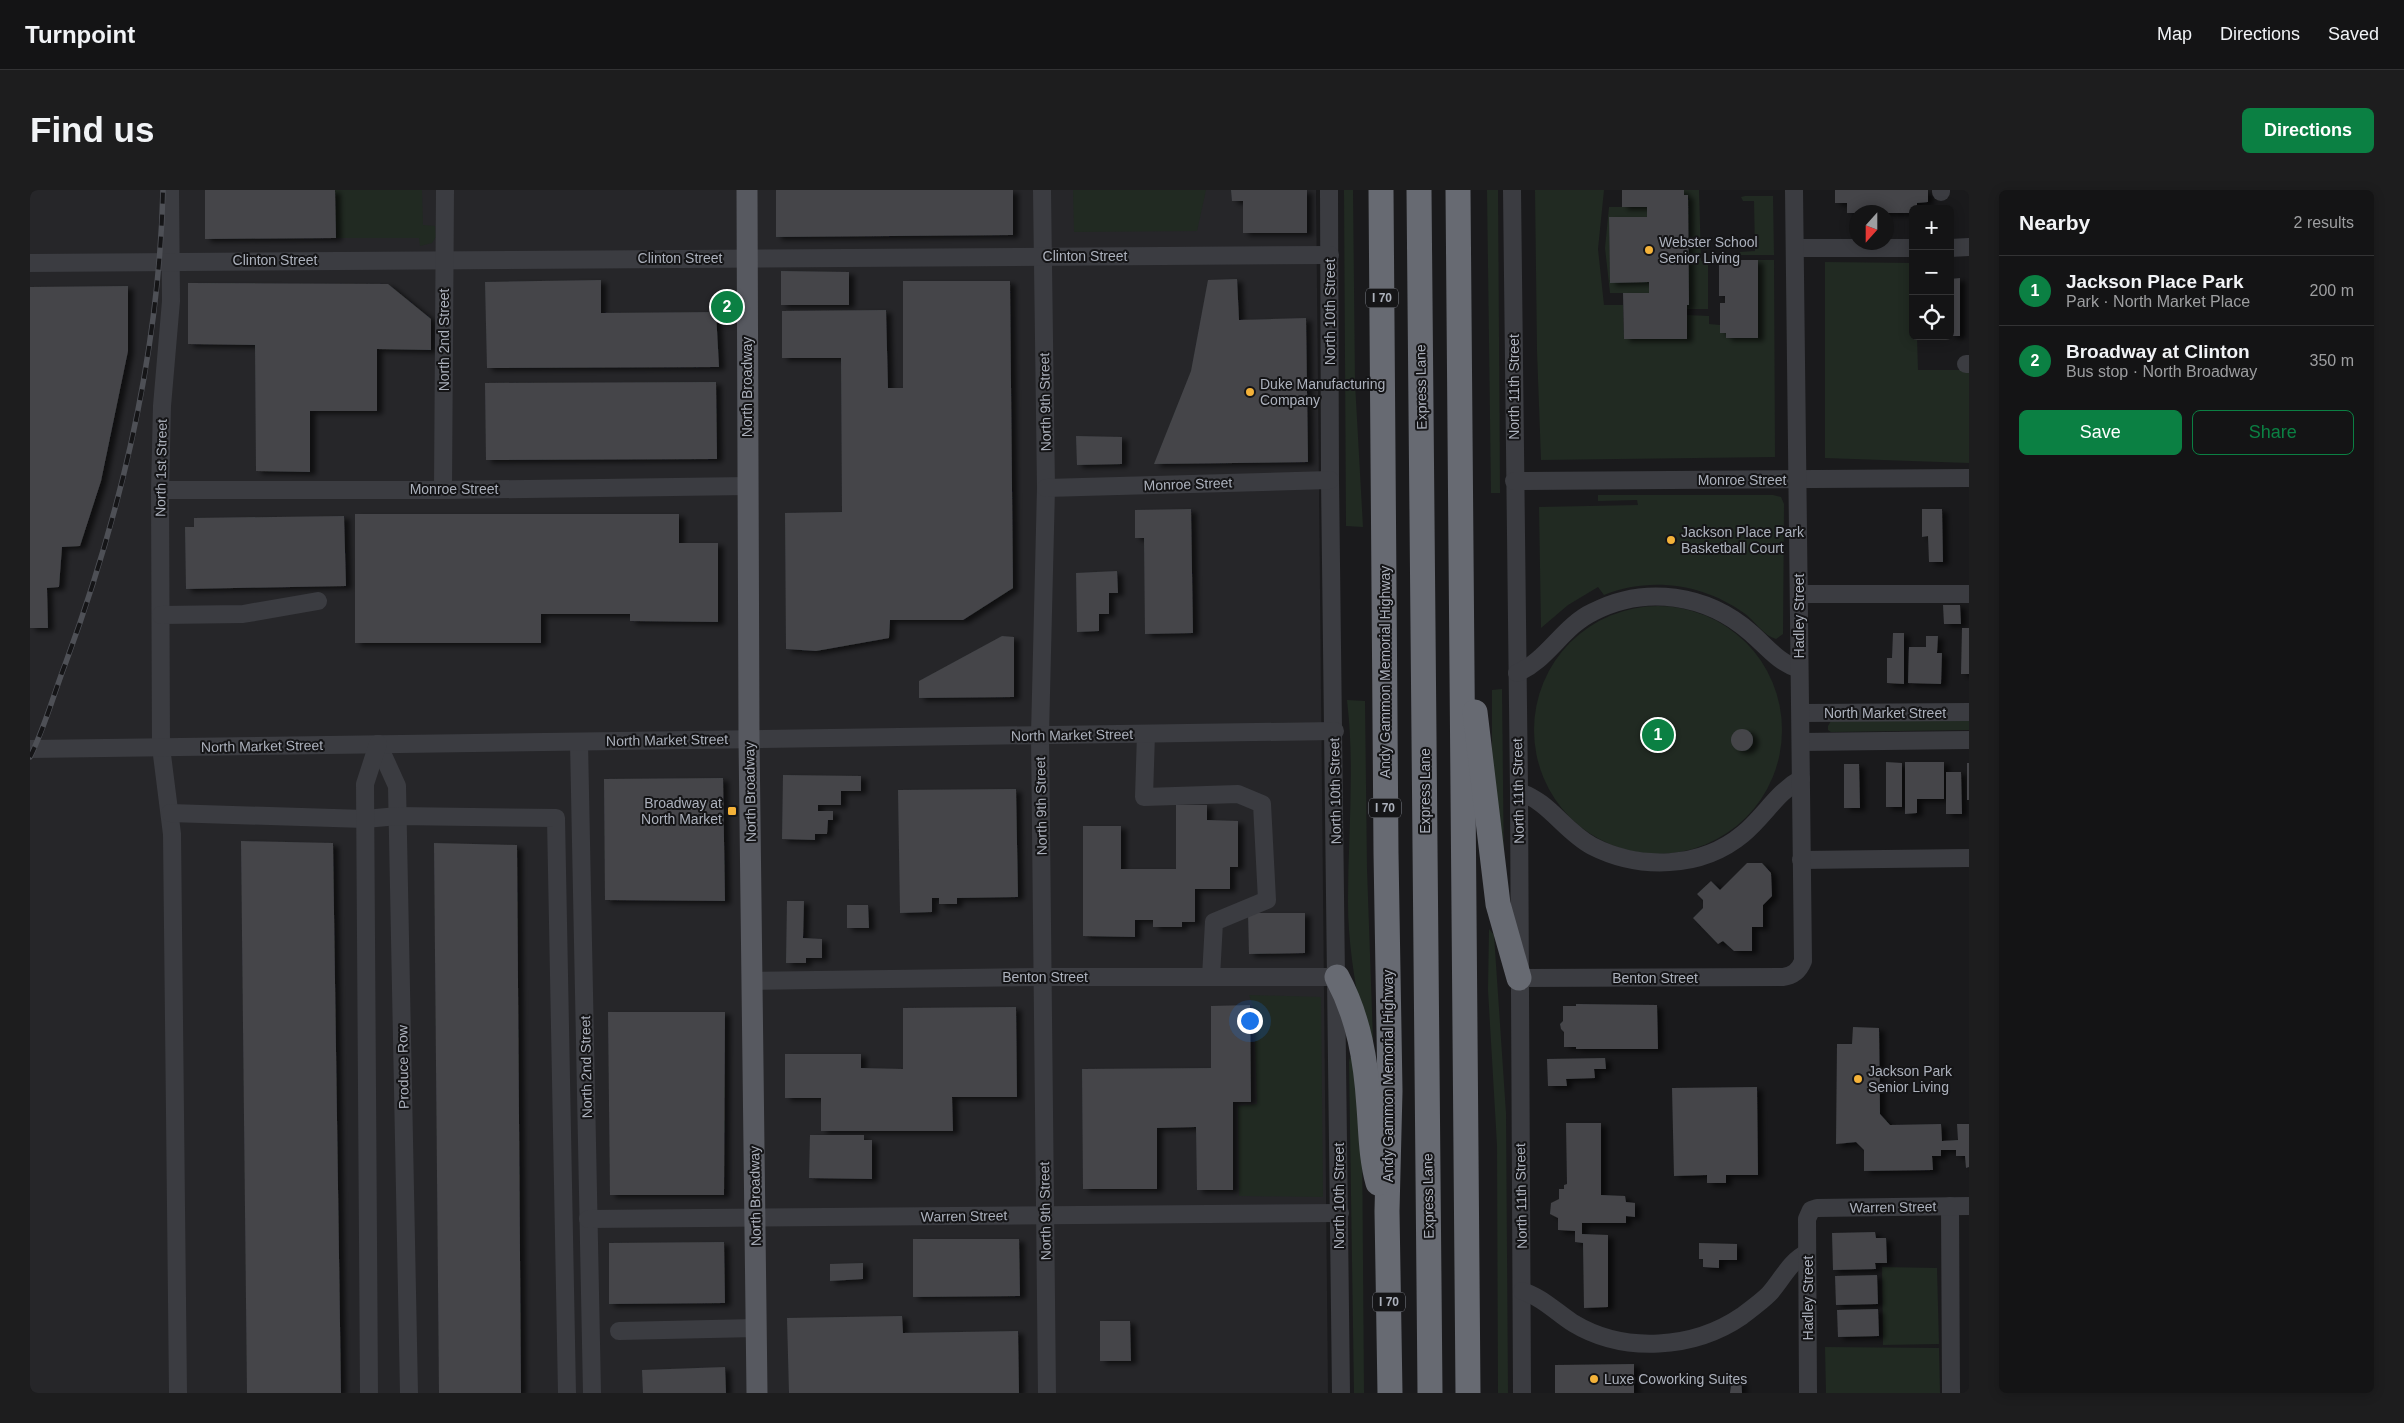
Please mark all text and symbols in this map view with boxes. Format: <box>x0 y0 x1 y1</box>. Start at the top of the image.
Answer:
text: Turnpoint <box>25 21 135 48</box>
text: Map <box>2157 24 2192 44</box>
text: Directions <box>2220 24 2300 44</box>
text: Saved <box>2328 24 2379 44</box>
button: Directions <box>2242 108 2374 153</box>
text: Find us <box>30 110 154 149</box>
north arrow <box>1849 205 1894 250</box>
map controls <box>1909 205 1954 340</box>
button: + <box>1909 205 1954 250</box>
text: Nearby <box>2019 211 2090 234</box>
text: 2 results <box>2294 214 2354 231</box>
place label: Webster School Senior Living <box>1659 234 1758 266</box>
marker: Webster School Senior Living <box>1643 244 1655 256</box>
street label: Clinton Street <box>1043 248 1128 264</box>
street label: Clinton Street <box>638 250 723 266</box>
button: − <box>1909 250 1954 295</box>
street label: Clinton Street <box>233 252 318 268</box>
street label: North 10th Street <box>1322 259 1338 365</box>
text: Jackson Place Park <box>2066 271 2243 292</box>
text: 1 <box>2031 282 2039 299</box>
text: 200 m <box>2310 282 2354 299</box>
pin: 2 <box>711 288 743 326</box>
street label: North 2nd Street <box>436 289 452 391</box>
road number: I 70 <box>1366 289 1398 308</box>
text: Park · North Market Place <box>2066 293 2250 310</box>
button: locate <box>1909 295 1954 340</box>
street label: North 11th Street <box>1506 334 1522 440</box>
street label: North Broadway <box>739 337 755 437</box>
text: Broadway at Clinton <box>2066 341 2250 362</box>
street label: Express Lane <box>1412 344 1430 430</box>
street label: North 9th Street <box>1036 352 1054 452</box>
text: 2 <box>2031 352 2039 369</box>
text: 350 m <box>2310 352 2354 369</box>
text: Bus stop · North Broadway <box>2066 363 2257 380</box>
place label: Duke Manufacturing Company <box>1260 376 1385 408</box>
marker: Duke Manufacturing Company <box>1244 386 1256 398</box>
button: Save <box>2019 410 2182 455</box>
button: Share <box>2192 410 2354 455</box>
street label: North 1st Street <box>152 419 170 517</box>
street label: Monroe Street <box>1698 472 1786 488</box>
street label: Monroe Street <box>1143 474 1233 494</box>
street label: Monroe Street <box>410 481 498 497</box>
place label: Jackson Place Park Basketball Court <box>1681 524 1805 556</box>
marker: Jackson Place Park Basketball Court <box>1665 534 1677 546</box>
street label: Andy Gammon Memorial Highway <box>1377 566 1393 778</box>
street label: Hadley Street <box>1791 573 1807 658</box>
street label: North Market Street <box>1824 705 1946 721</box>
pin: 1 <box>1642 716 1674 754</box>
street label: North Market Street <box>1011 726 1133 744</box>
street label: North Market Street <box>606 731 728 749</box>
street label: North Market Street <box>201 737 323 755</box>
street label: North 10th Street <box>1326 737 1344 844</box>
street label: North 11th Street <box>1509 738 1527 844</box>
street label: North Broadway <box>741 742 759 842</box>
street label: Express Lane <box>1417 748 1433 834</box>
street label: North 9th Street <box>1032 756 1050 856</box>
place label: Broadway at North Market <box>641 795 722 827</box>
road number: I 70 <box>1369 798 1401 818</box>
marker: Broadway at North Market <box>726 805 738 817</box>
street label: Benton Street <box>1002 969 1088 985</box>
street label: Andy Gammon Memorial Highway <box>1380 970 1396 1182</box>
street label: Benton Street <box>1612 970 1698 986</box>
your location <box>1237 1008 1263 1034</box>
street label: North 2nd Street <box>577 1015 595 1118</box>
street label: Produce Row <box>394 1024 412 1109</box>
place label: Jackson Park Senior Living <box>1868 1063 1953 1095</box>
marker: Jackson Park Senior Living <box>1852 1073 1864 1085</box>
street label: North 10th Street <box>1331 1143 1347 1249</box>
street label: North 11th Street <box>1512 1143 1530 1249</box>
street label: North Broadway <box>746 1146 764 1246</box>
street label: Express Lane <box>1419 1153 1437 1239</box>
street label: North 9th Street <box>1036 1161 1054 1261</box>
street label: Warren Street <box>1850 1198 1937 1216</box>
street label: Warren Street <box>921 1207 1008 1225</box>
street label: Hadley Street <box>1800 1255 1816 1340</box>
road number: I 70 <box>1373 1292 1405 1312</box>
place label: Luxe Coworking Suites <box>1604 1371 1747 1387</box>
marker: Luxe Coworking Suites <box>1588 1373 1600 1385</box>

